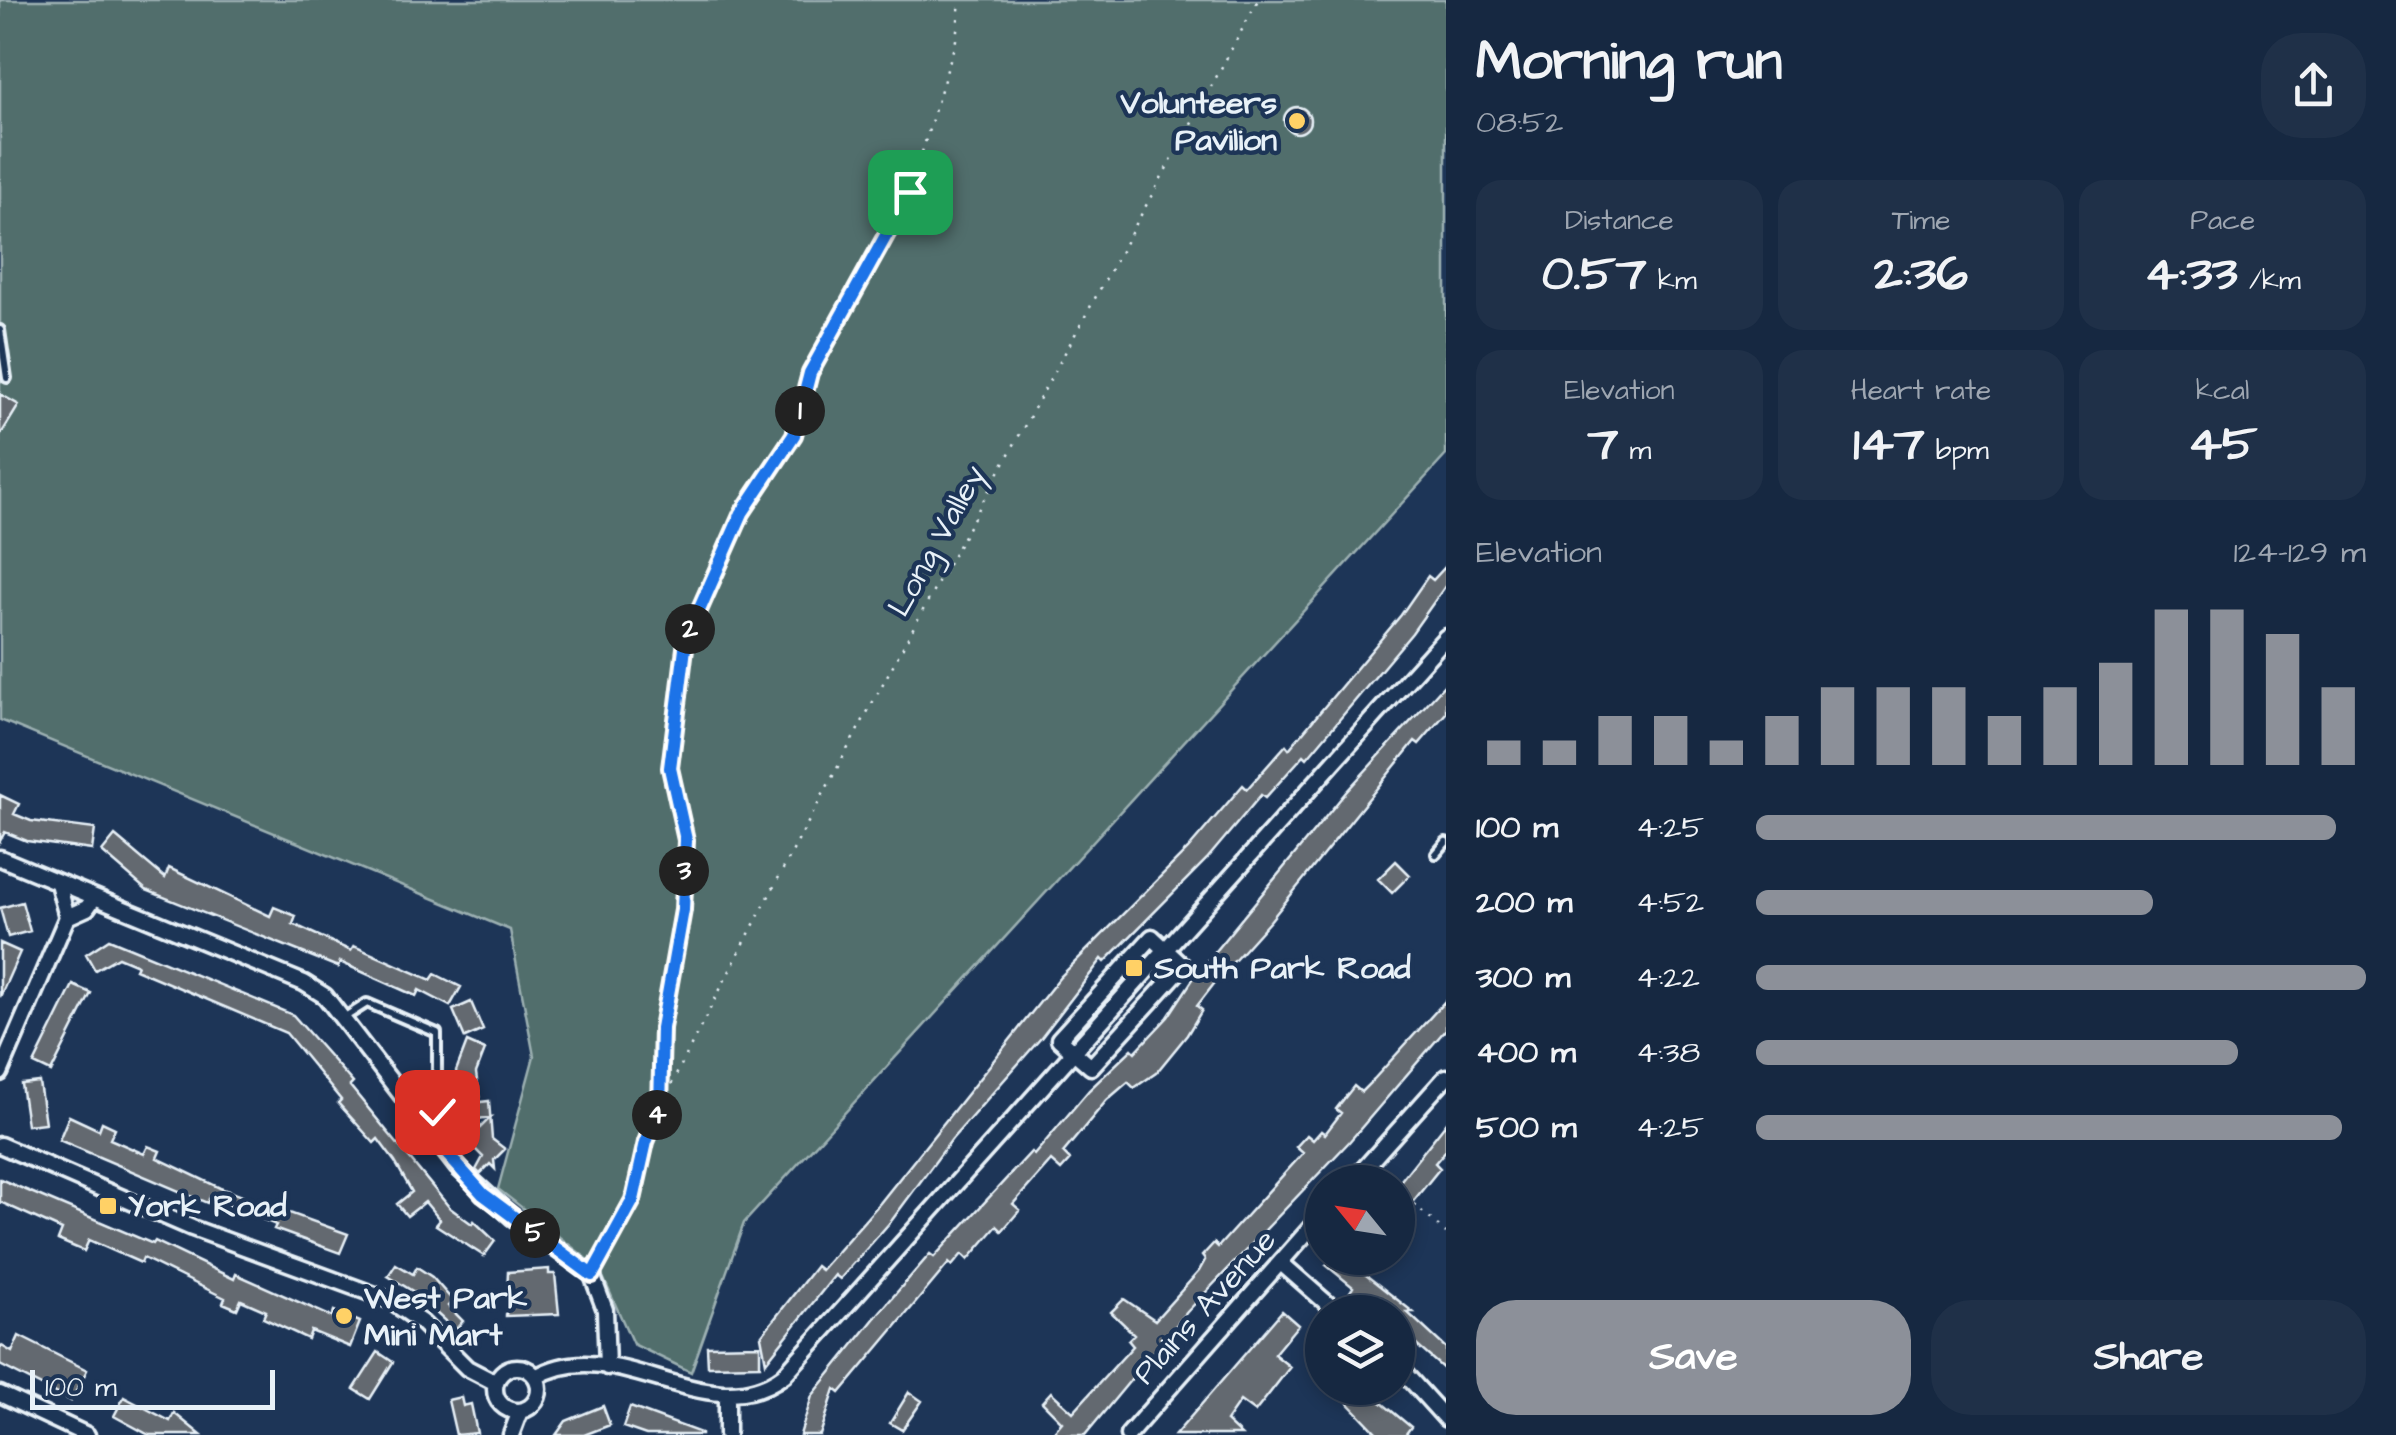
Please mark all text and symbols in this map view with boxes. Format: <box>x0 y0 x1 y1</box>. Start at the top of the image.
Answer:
text: Morning run <box>1476 24 1782 100</box>
button: share <box>2261 33 2366 138</box>
place label: Volunteers Pavilion <box>1119 81 1277 163</box>
text: 08:52 <box>1476 100 1563 145</box>
marker: Volunteers Pavilion <box>1286 110 1308 132</box>
pin <box>868 150 953 235</box>
icon: arrive <box>883 165 938 220</box>
text: Distance <box>1565 201 1674 240</box>
text: Time <box>1892 201 1950 240</box>
text: Pace <box>2190 201 2255 240</box>
text: 0.57 <box>1542 240 1647 309</box>
text: 2:36 <box>1874 240 1968 309</box>
text: 4:33 <box>2145 240 2238 309</box>
text: km <box>1647 261 1697 300</box>
text: /km <box>2238 261 2301 300</box>
text: Elevation <box>1564 371 1674 410</box>
text: Heart rate <box>1851 371 1991 410</box>
text: kcal <box>2196 371 2249 410</box>
pin: 1 <box>775 386 825 436</box>
text: 1 <box>798 391 802 430</box>
text: 7 <box>1587 410 1618 479</box>
text: 147 <box>1853 410 1924 479</box>
text: 45 <box>2188 410 2257 479</box>
text: m <box>1618 431 1651 470</box>
text: bpm <box>1924 431 1989 470</box>
street label: Long Valley <box>877 457 997 625</box>
text: Elevation <box>1476 530 1602 575</box>
text: 124–129 m <box>2234 530 2366 575</box>
pin: 2 <box>665 604 715 654</box>
text: 2 <box>682 609 698 648</box>
text: 100 m <box>1476 805 1558 850</box>
text: 4:25 <box>1636 805 1704 850</box>
pin: 3 <box>659 846 709 896</box>
text: 3 <box>677 851 691 890</box>
text: 200 m <box>1476 880 1572 925</box>
text: 4:52 <box>1636 880 1704 925</box>
place label: South Park Road <box>1153 946 1411 991</box>
text: 300 m <box>1476 955 1570 1000</box>
text: 4:22 <box>1636 955 1700 1000</box>
marker: South Park Road <box>1123 957 1145 979</box>
text: 400 m <box>1476 1030 1576 1075</box>
text: 4:38 <box>1636 1030 1700 1075</box>
pin <box>395 1070 480 1155</box>
icon: check <box>410 1085 465 1140</box>
pin: 4 <box>632 1090 682 1140</box>
text: 4 <box>647 1095 667 1134</box>
text: 500 m <box>1476 1105 1577 1150</box>
text: 4:25 <box>1636 1105 1704 1150</box>
north arrow <box>1305 1165 1415 1275</box>
map controls <box>1305 1165 1415 1405</box>
place label: York Road <box>128 1184 287 1229</box>
marker: York Road <box>97 1195 119 1217</box>
pin: 5 <box>510 1208 560 1258</box>
text: 5 <box>525 1213 545 1252</box>
street label: Plains Avenue <box>1123 1219 1287 1395</box>
place label: West Park Mini Mart <box>363 1276 528 1358</box>
button: layers <box>1305 1295 1415 1405</box>
button: Save <box>1476 1300 1911 1415</box>
button: Share <box>1931 1300 2366 1415</box>
marker: West Park Mini Mart <box>333 1305 355 1327</box>
scale bar <box>30 1365 275 1410</box>
text: 100 m <box>45 1368 117 1407</box>

